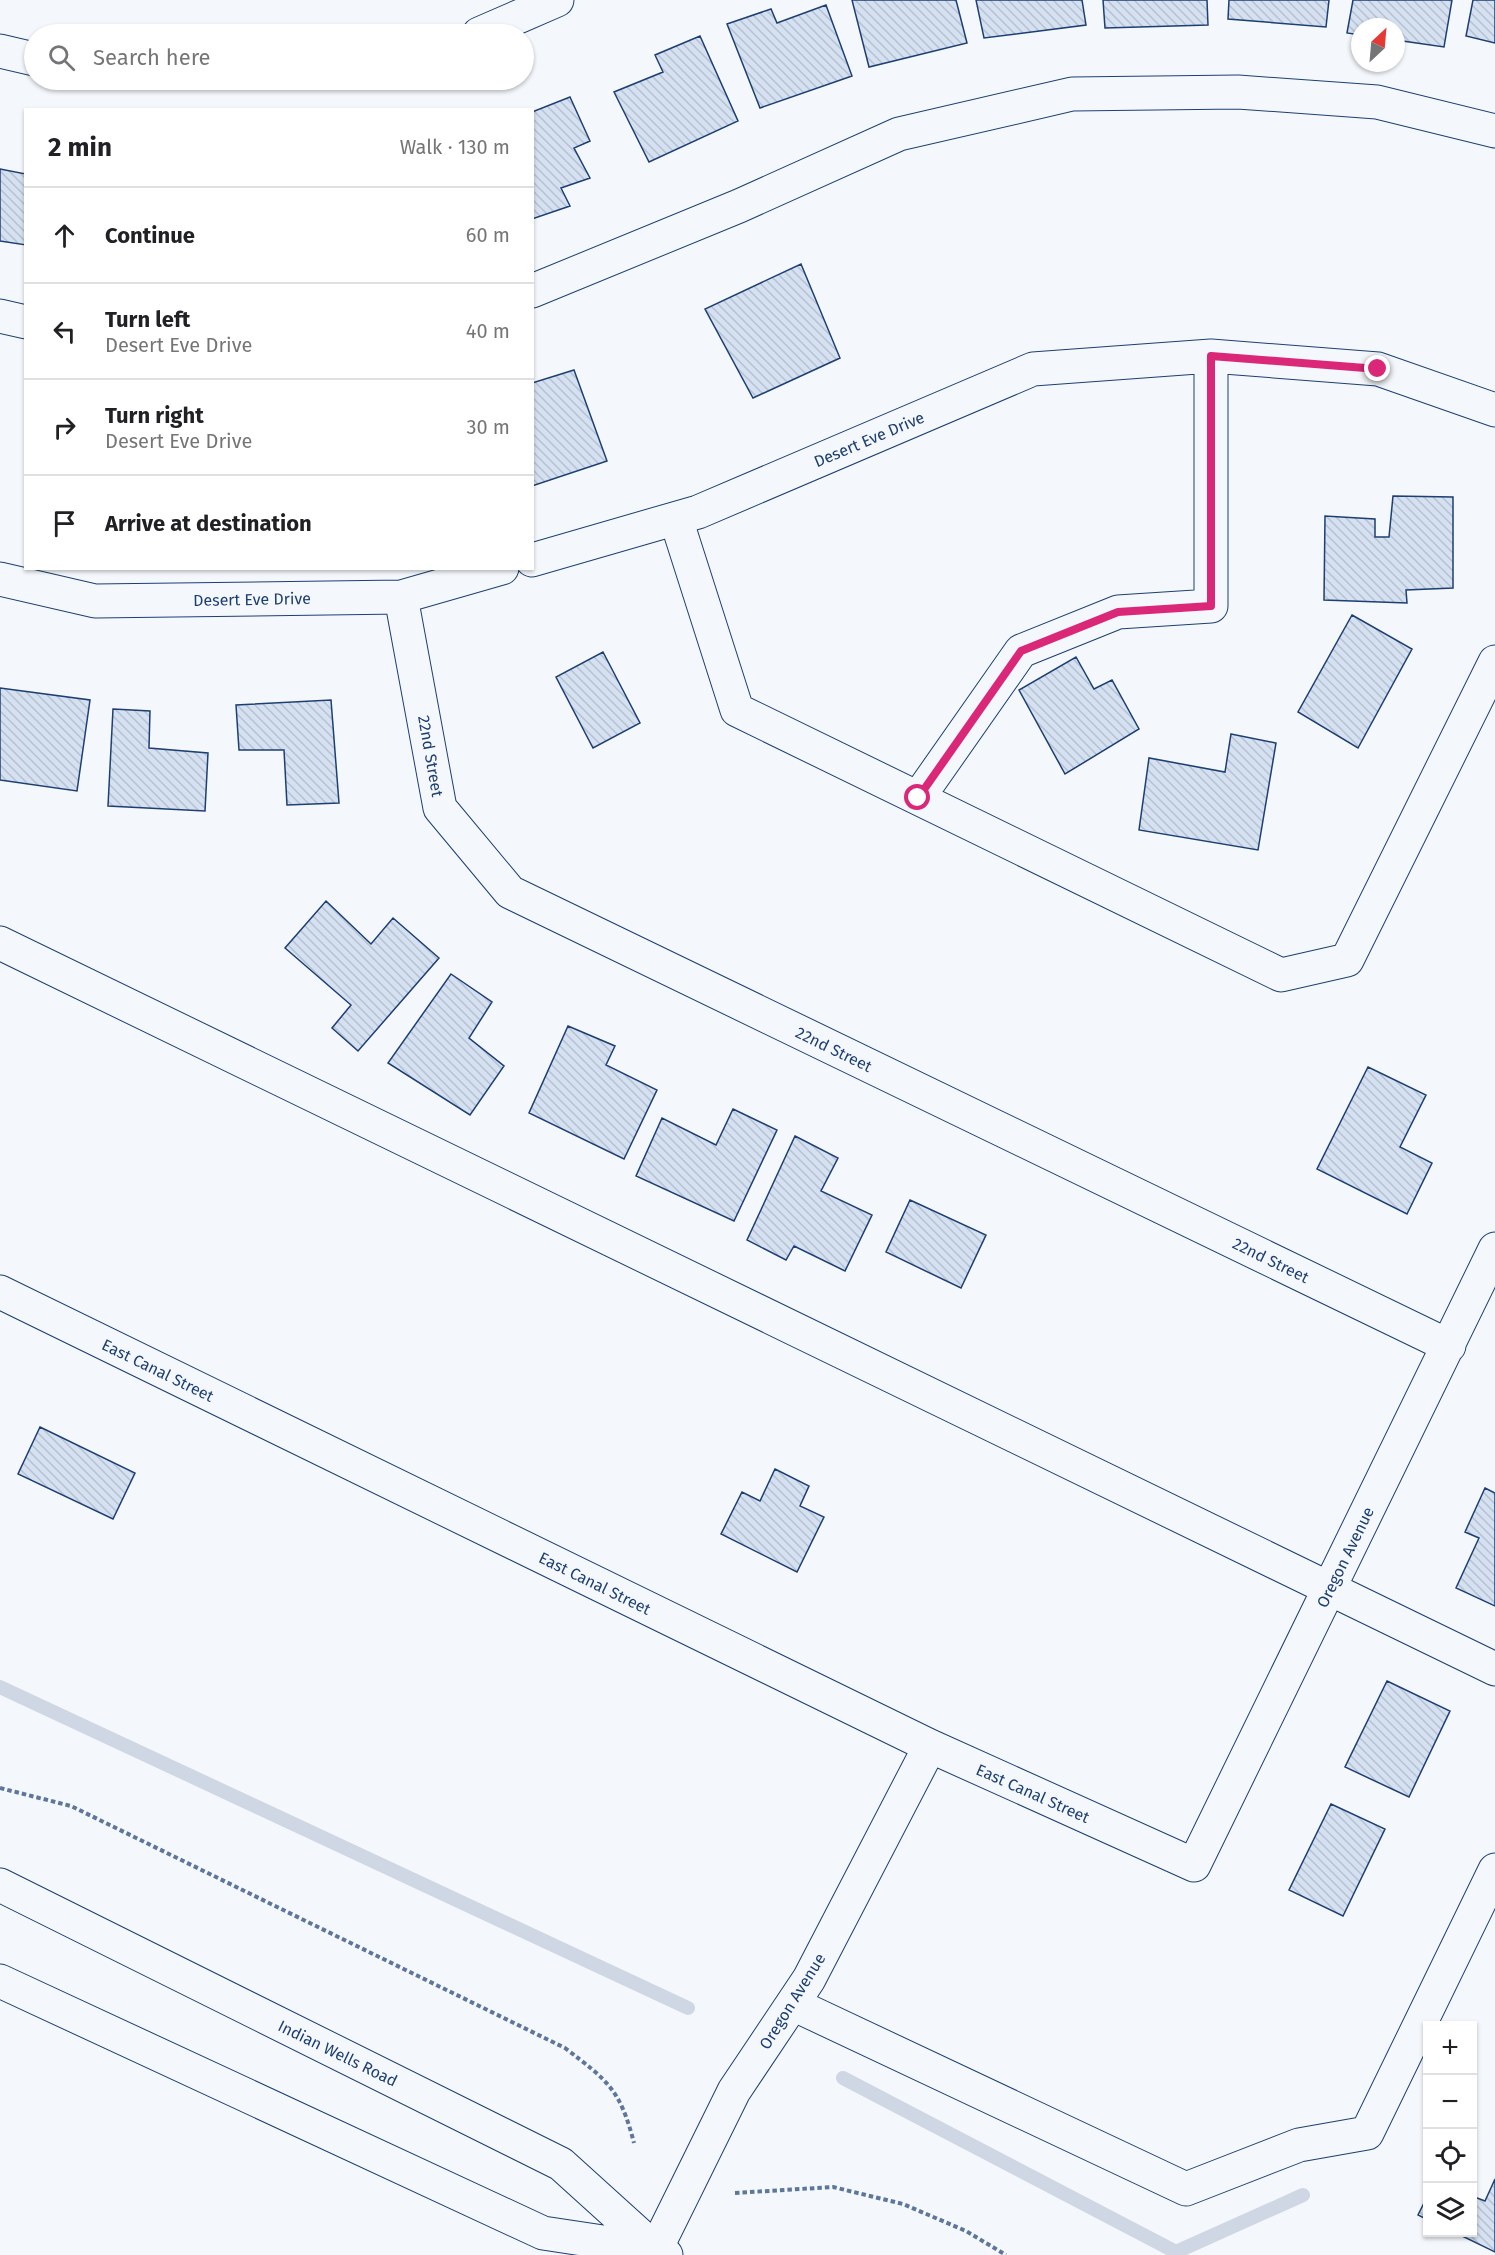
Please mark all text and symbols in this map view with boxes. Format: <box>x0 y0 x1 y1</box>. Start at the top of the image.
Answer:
north arrow <box>1351 18 1405 72</box>
search box <box>24 24 534 90</box>
icon: search <box>45 41 78 74</box>
text: Search here <box>93 44 211 71</box>
text: 2 min <box>48 132 112 163</box>
text: Walk · 130 m <box>400 135 510 159</box>
icon: ahead <box>48 219 81 252</box>
text: Continue <box>105 222 195 249</box>
text: 60 m <box>466 223 510 247</box>
text: Turn left <box>105 306 190 333</box>
icon: left <box>48 315 81 348</box>
text: 40 m <box>466 319 510 343</box>
text: Desert Eve Drive <box>105 333 252 357</box>
route end <box>1364 355 1390 381</box>
text: Turn right <box>105 402 204 429</box>
street label: Desert Eve Drive <box>811 408 927 471</box>
icon: right <box>48 411 81 444</box>
text: 30 m <box>466 415 510 439</box>
text: Desert Eve Drive <box>105 429 252 453</box>
icon: arrive <box>48 507 81 540</box>
text: Arrive at destination <box>105 510 312 537</box>
street label: Desert Eve Drive <box>193 589 311 610</box>
street label: 22nd Street <box>414 714 447 799</box>
route start <box>904 784 930 810</box>
street label: 22nd Street <box>793 1023 875 1076</box>
street label: 22nd Street <box>1230 1234 1312 1287</box>
street label: East Canal Street <box>99 1335 217 1406</box>
street label: Oregon Avenue <box>1313 1504 1378 1611</box>
street label: East Canal Street <box>536 1548 654 1619</box>
street label: East Canal Street <box>973 1760 1093 1827</box>
street label: Oregon Avenue <box>755 1950 830 2053</box>
street label: Indian Wells Road <box>275 2016 400 2091</box>
map controls <box>1423 2021 1477 2237</box>
button: + <box>1423 2021 1477 2075</box>
button: − <box>1423 2075 1477 2129</box>
button: locate <box>1423 2129 1477 2183</box>
button: layers <box>1423 2183 1477 2237</box>

